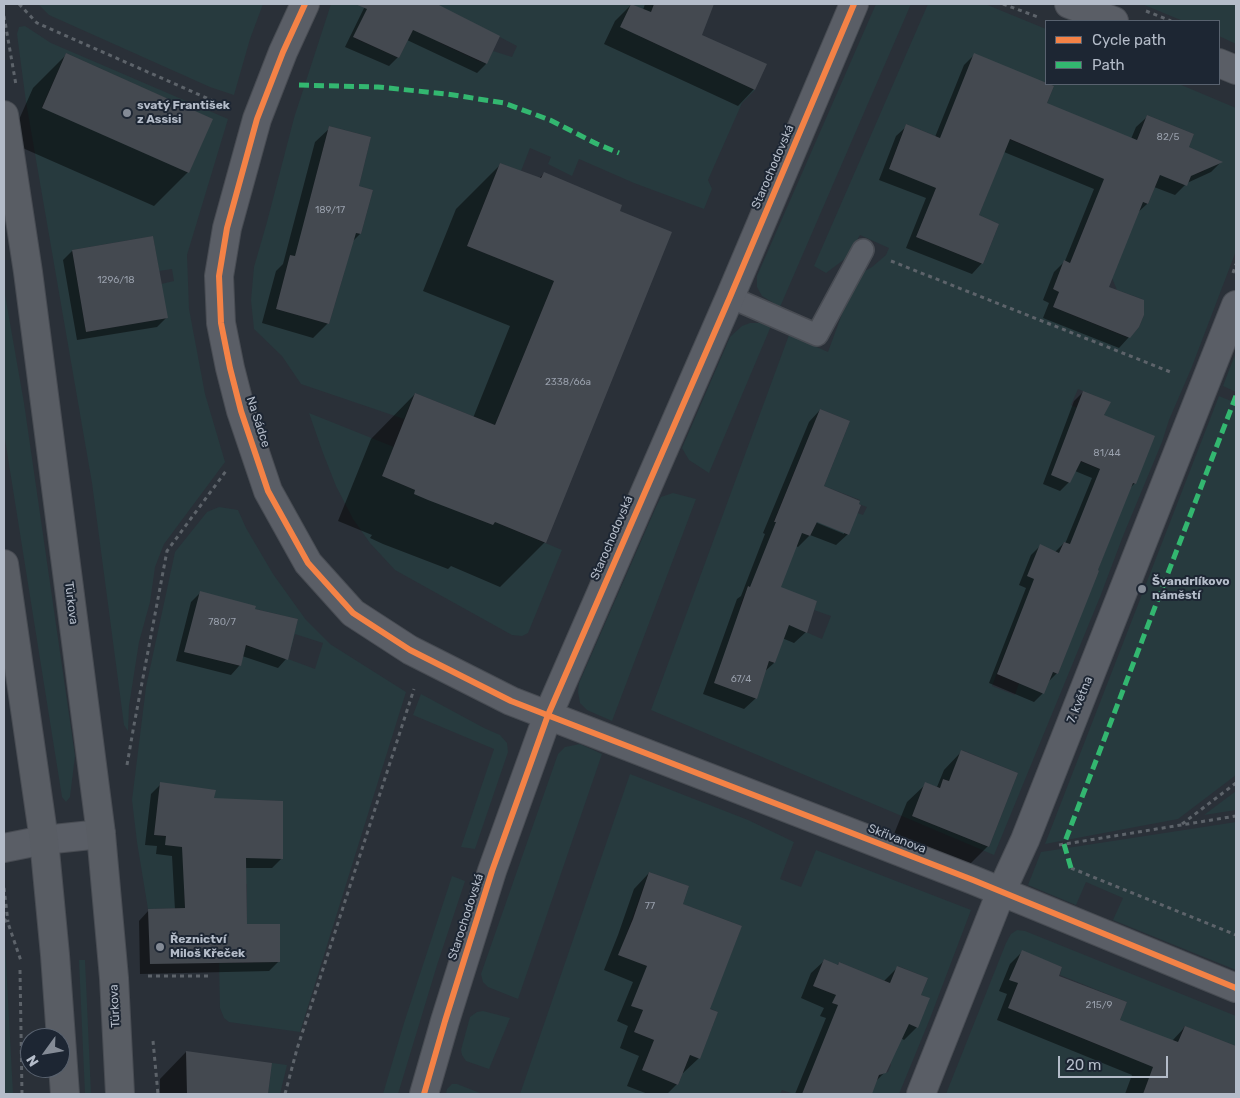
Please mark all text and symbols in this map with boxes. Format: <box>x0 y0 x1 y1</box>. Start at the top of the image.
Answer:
legend <box>1045 20 1220 85</box>
text: Cycle path <box>1092 31 1166 49</box>
text: Path <box>1092 56 1125 74</box>
place label: svatý František z Assisi <box>137 99 230 127</box>
marker: svatý František z Assisi <box>121 107 133 119</box>
street label: Starochodovská <box>749 123 797 211</box>
house number: 82/5 <box>1157 131 1179 143</box>
house number: 189/17 <box>315 204 345 216</box>
house number: 1296/18 <box>97 274 135 286</box>
house number: 2338/66a <box>545 376 591 388</box>
street label: Na Sádce <box>243 395 273 449</box>
house number: 81/44 <box>1093 447 1121 459</box>
street label: Starochodovská <box>588 494 636 582</box>
place label: Švandrlíkovo náměstí <box>1152 575 1230 603</box>
street label: Türkova <box>61 581 81 625</box>
marker: Švandrlíkovo náměstí <box>1136 583 1148 595</box>
house number: 780/7 <box>208 616 236 628</box>
house number: 67/4 <box>731 673 751 685</box>
street label: 7. května <box>1064 674 1096 726</box>
street label: Skřivanova <box>866 821 928 857</box>
street label: Starochodovská <box>445 872 487 962</box>
house number: 77 <box>645 900 655 912</box>
place label: Řeznictví Miloš Křeček <box>170 933 245 961</box>
marker: Řeznictví Miloš Křeček <box>154 941 166 953</box>
street label: Türkova <box>107 984 123 1028</box>
house number: 215/9 <box>1086 999 1112 1011</box>
north arrow <box>20 1028 70 1078</box>
scale bar <box>1060 1046 1170 1078</box>
text: N <box>23 1052 43 1069</box>
text: 20 m <box>1066 1056 1101 1074</box>

